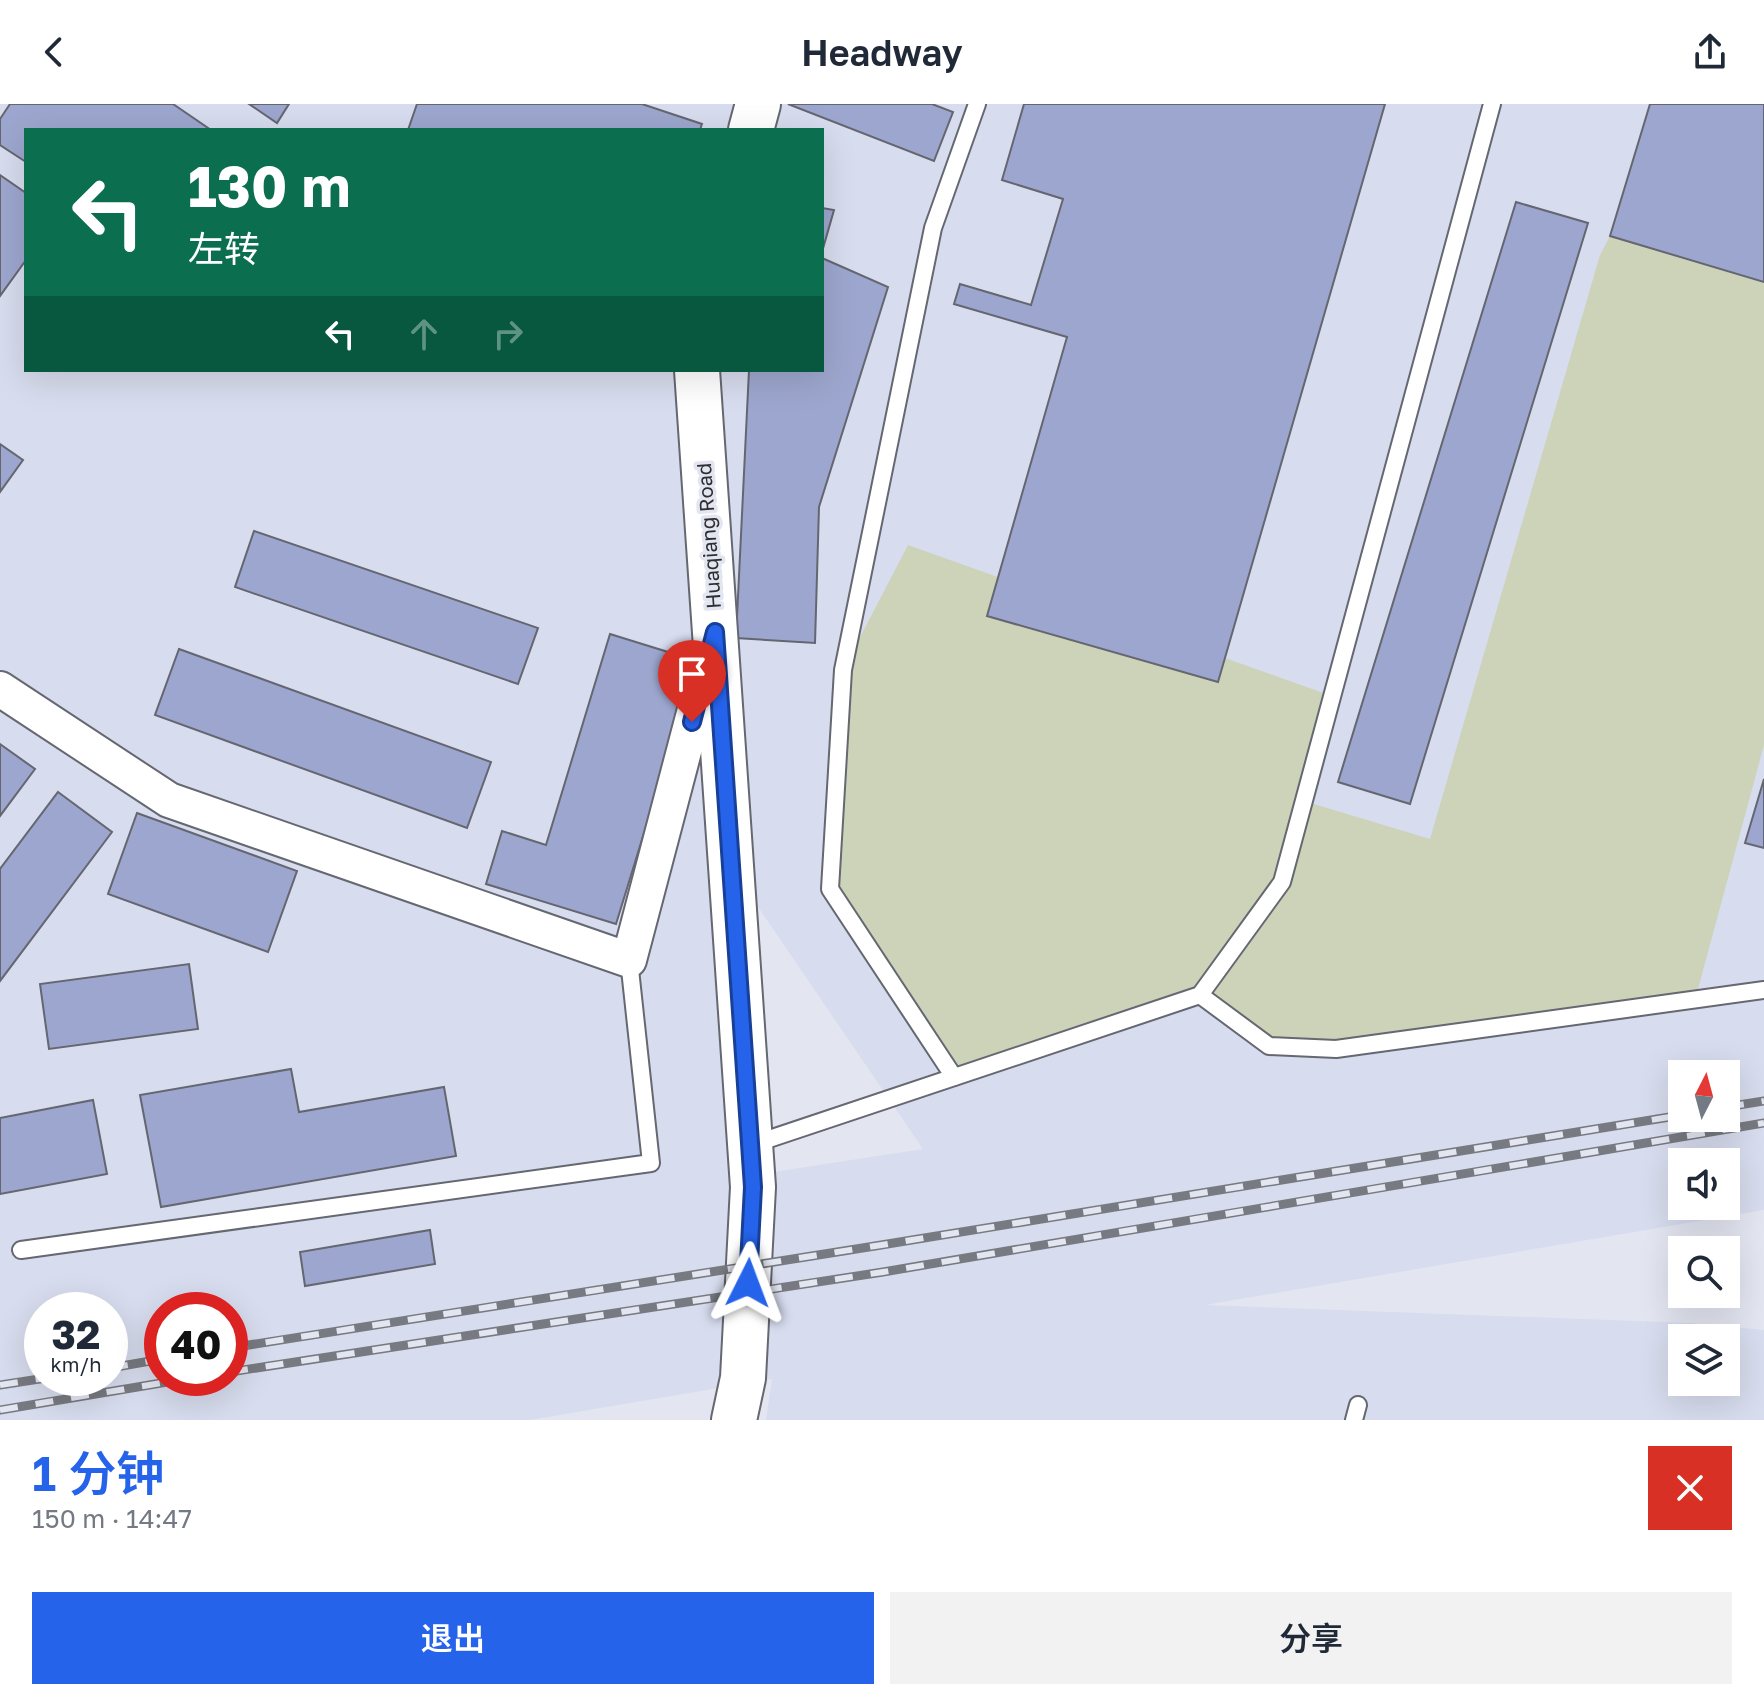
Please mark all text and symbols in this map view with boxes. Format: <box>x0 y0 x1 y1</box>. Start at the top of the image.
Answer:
icon: back <box>32 30 76 74</box>
icon: share <box>1688 30 1732 74</box>
text: Headway <box>801 31 963 74</box>
text: 130 m <box>188 152 350 219</box>
icon: left <box>56 160 160 264</box>
text: 左转 <box>188 227 260 270</box>
icon: left <box>318 312 362 356</box>
icon: ahead <box>402 312 446 356</box>
icon: right <box>486 312 530 356</box>
street label: Huaqiang Road <box>691 462 725 610</box>
pin <box>658 640 726 722</box>
icon: arrive <box>670 652 714 696</box>
north arrow <box>1668 1060 1740 1132</box>
map controls <box>1668 1060 1740 1396</box>
button: sound <box>1668 1148 1740 1220</box>
button: search <box>1668 1236 1740 1308</box>
position arrow <box>706 1241 790 1325</box>
speed limit sign: 40 <box>144 1292 248 1396</box>
text: 32 <box>52 1310 100 1358</box>
button: layers <box>1668 1324 1740 1396</box>
text: km/h <box>51 1352 101 1376</box>
text: 1 分钟 <box>32 1444 164 1502</box>
button: close <box>1648 1446 1732 1530</box>
text: 150 m · 14:47 <box>32 1503 192 1534</box>
button: 退出 <box>32 1592 874 1684</box>
button: 分享 <box>890 1592 1732 1684</box>

